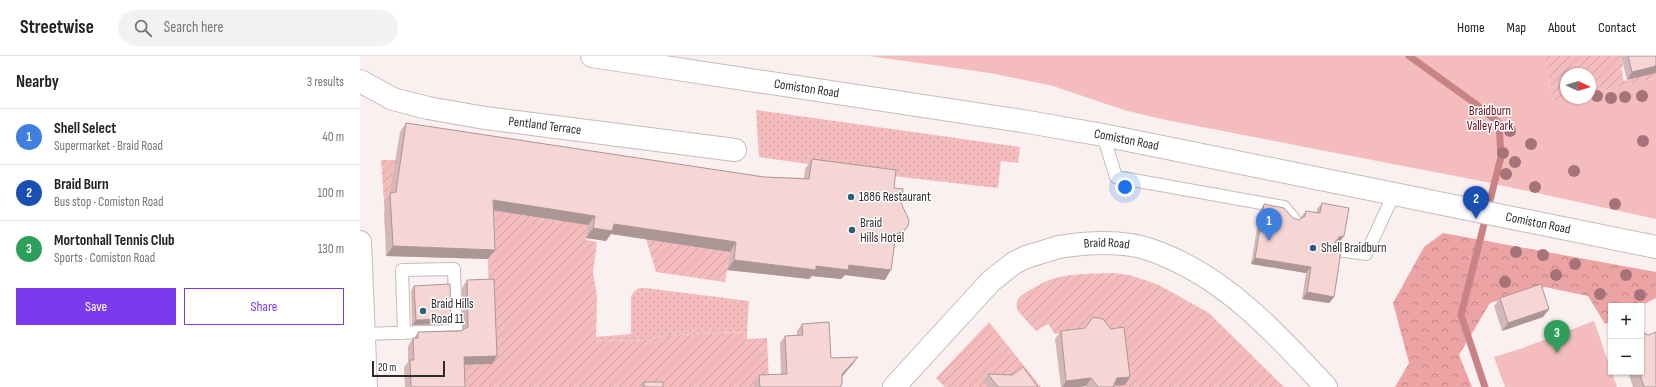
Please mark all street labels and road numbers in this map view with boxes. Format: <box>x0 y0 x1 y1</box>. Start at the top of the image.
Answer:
street label: Comiston Road <box>773 76 840 101</box>
street label: Pentland Terrace <box>508 113 582 138</box>
street label: Comiston Road <box>1093 126 1160 154</box>
street label: Comiston Road <box>1504 209 1572 237</box>
street label: Braid Road <box>1083 235 1131 253</box>

